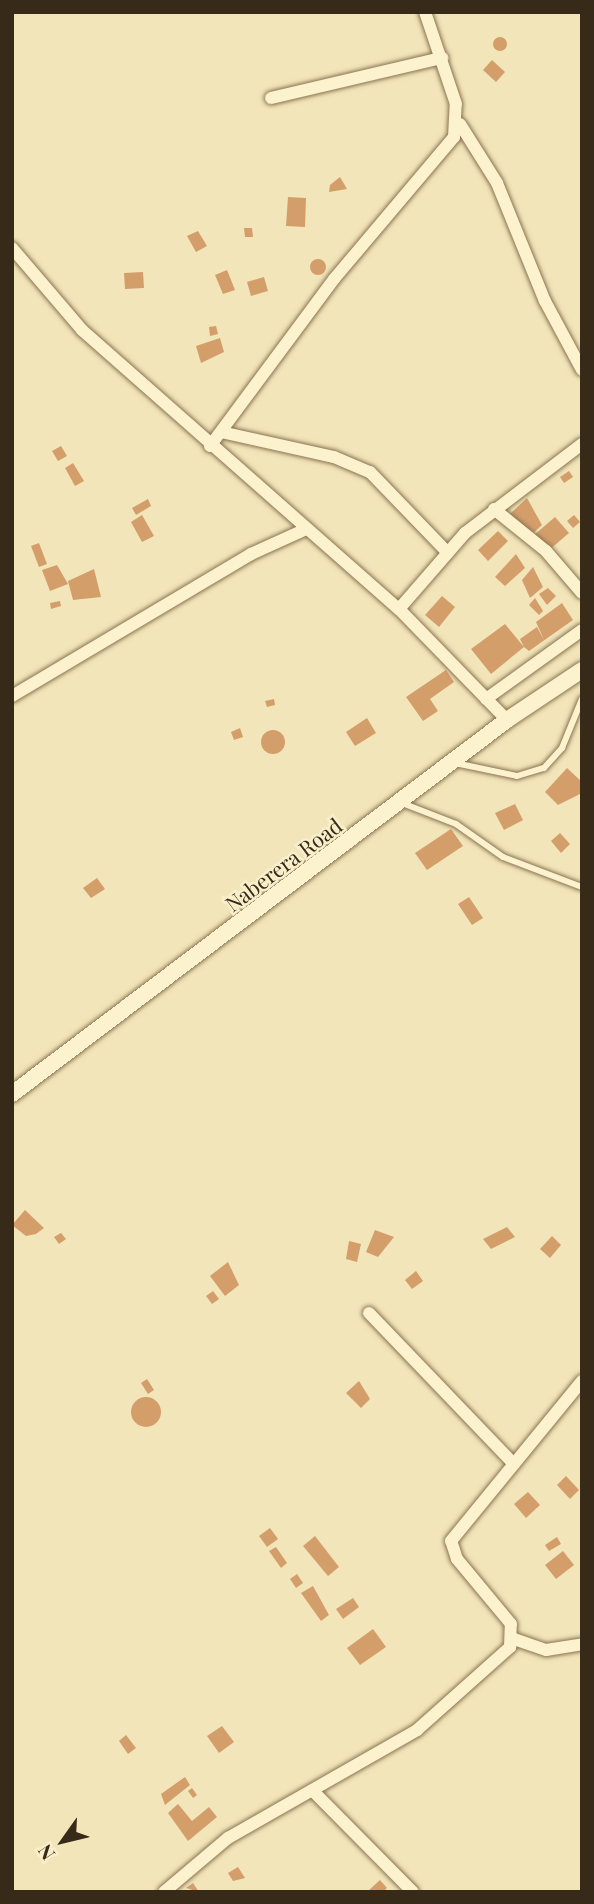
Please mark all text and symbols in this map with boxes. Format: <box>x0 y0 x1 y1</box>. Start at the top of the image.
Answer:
street label: Naberera Road <box>220 812 346 916</box>
north arrow <box>28 1806 98 1876</box>
text: N <box>31 1840 60 1866</box>

